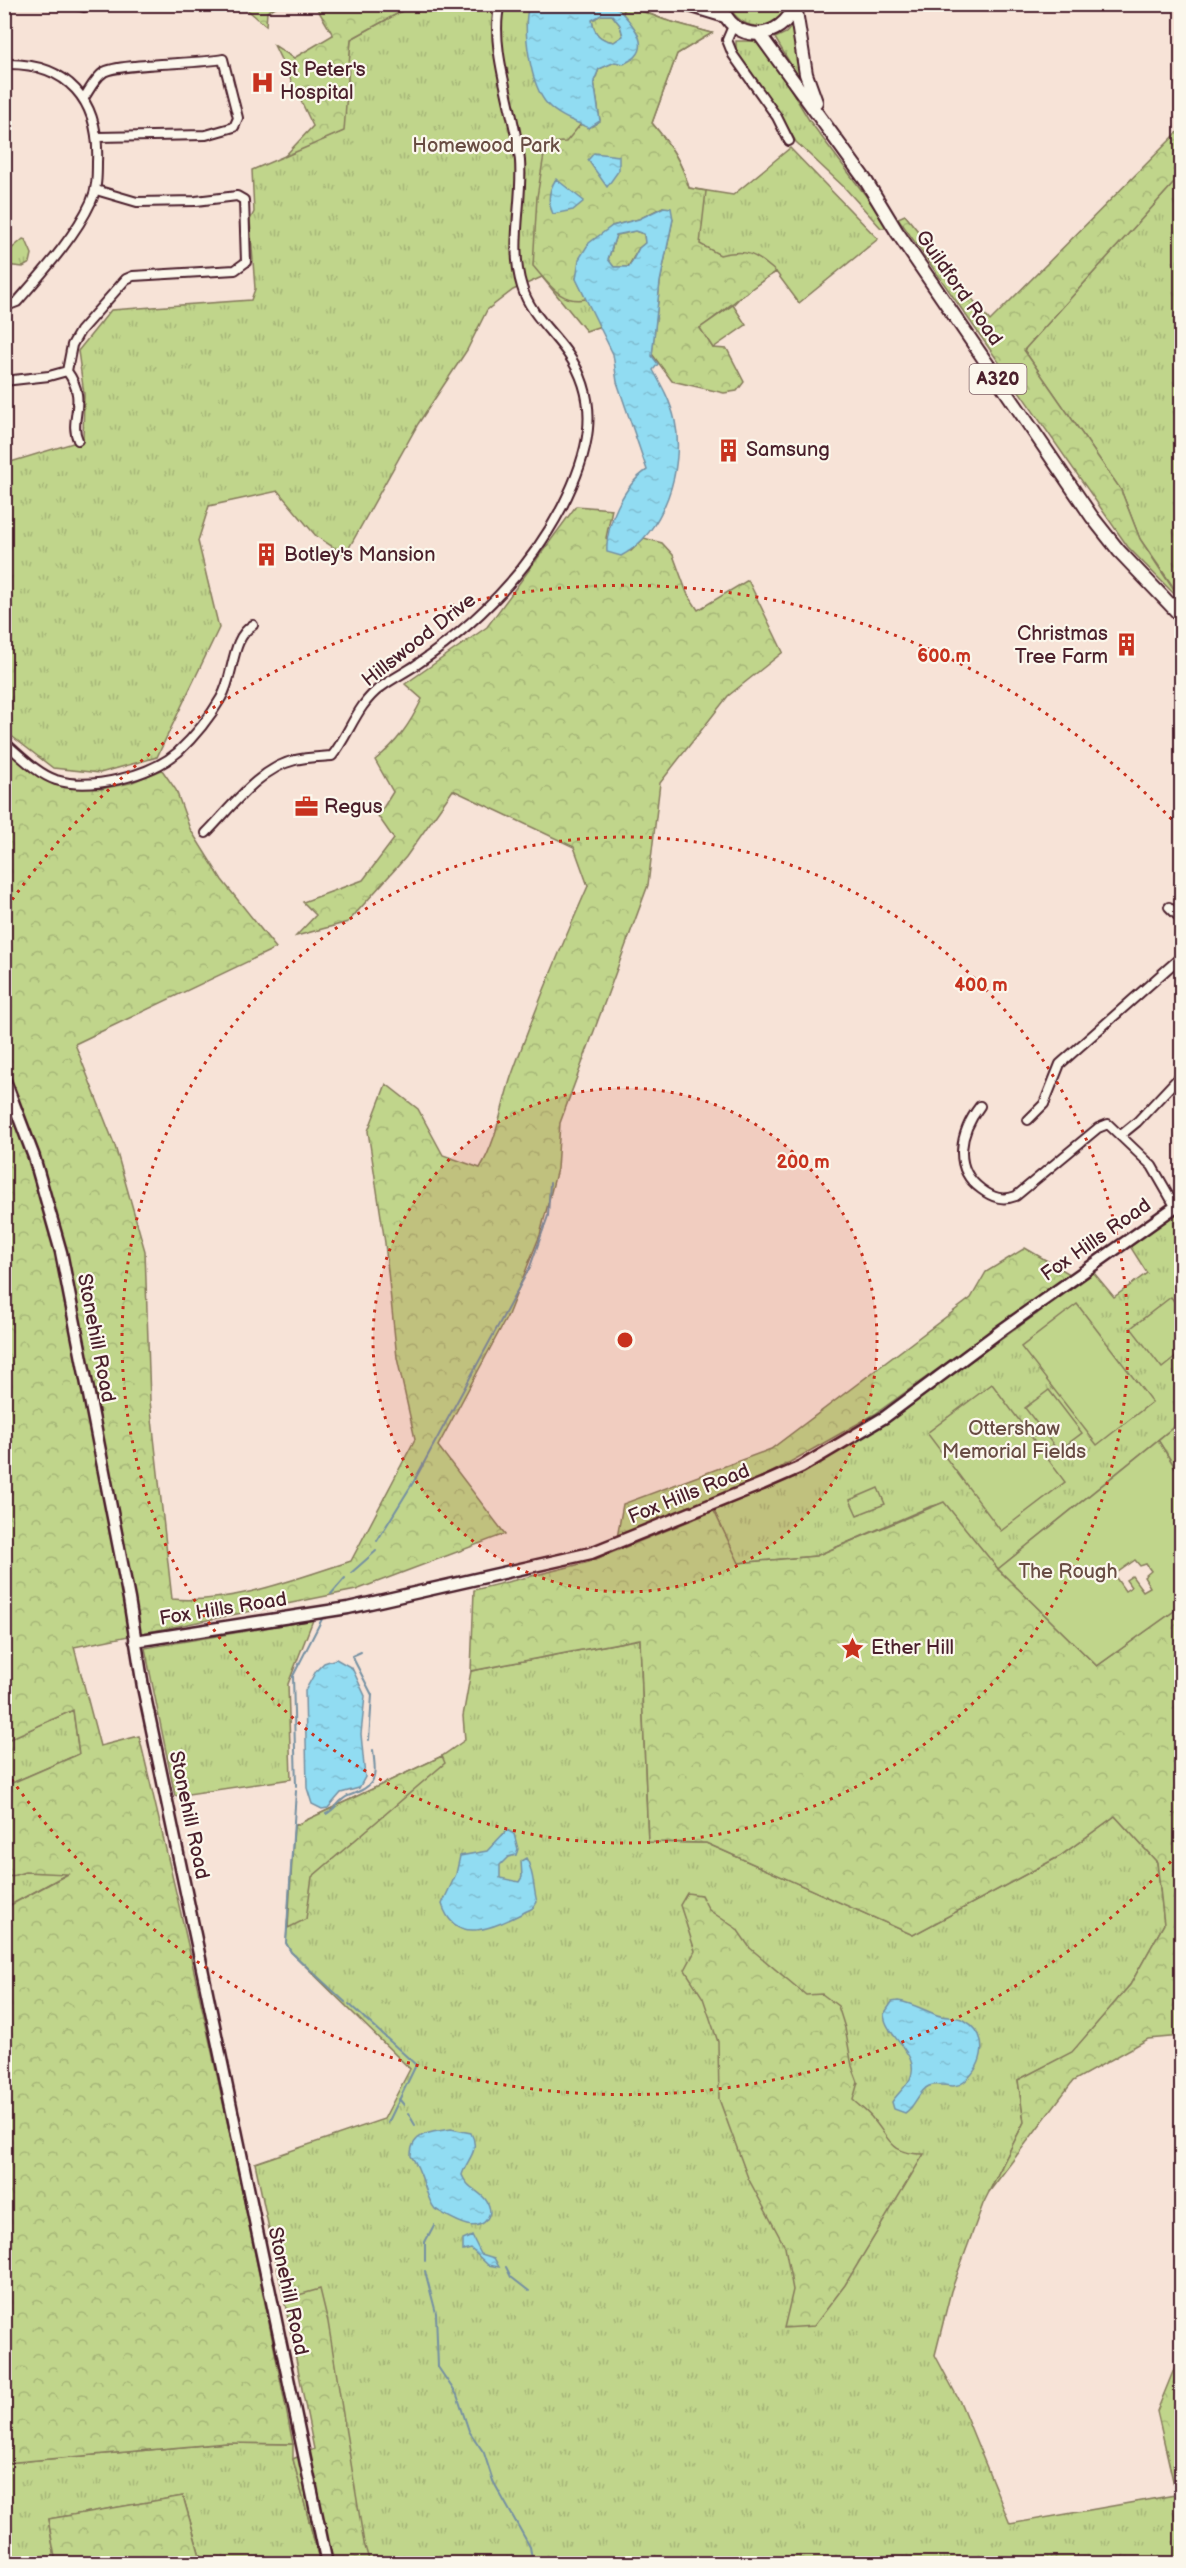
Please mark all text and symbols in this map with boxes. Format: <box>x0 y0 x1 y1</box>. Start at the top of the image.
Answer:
place label: St Peter's Hospital <box>280 58 366 105</box>
hospital icon: St Peter's Hospital <box>249 69 275 95</box>
park label: Homewood Park <box>412 134 560 158</box>
street label: Guildford Road <box>910 226 1008 350</box>
road number: A320 <box>970 364 1026 394</box>
building icon: Samsung <box>715 437 741 463</box>
place label: Samsung <box>746 438 830 462</box>
building icon: Botley's Mansion <box>253 542 279 568</box>
place label: Botley's Mansion <box>284 543 436 567</box>
street label: Hillswood Drive <box>357 588 481 692</box>
place label: Christmas Tree Farm <box>1015 622 1108 669</box>
building icon: Christmas Tree Farm <box>1113 632 1139 658</box>
text: 600 m <box>917 646 971 667</box>
office icon: Regus <box>293 794 319 820</box>
place label: Regus <box>324 795 383 819</box>
text: 400 m <box>954 975 1008 996</box>
text: 200 m <box>776 1152 830 1173</box>
street label: Fox Hills Road <box>1036 1193 1156 1287</box>
street label: Stonehill Road <box>72 1272 120 1404</box>
centre of rings <box>615 1330 635 1350</box>
park label: Ottershaw Memorial Fields <box>942 1417 1086 1464</box>
street label: Fox Hills Road <box>625 1459 753 1529</box>
park label: The Rough <box>1019 1560 1117 1584</box>
street label: Fox Hills Road <box>158 1587 288 1631</box>
place icon: Ether Hill <box>840 1635 866 1661</box>
place label: Ether Hill <box>871 1636 954 1660</box>
street label: Stonehill Road <box>164 1749 214 1881</box>
street label: Stonehill Road <box>263 2225 313 2357</box>

